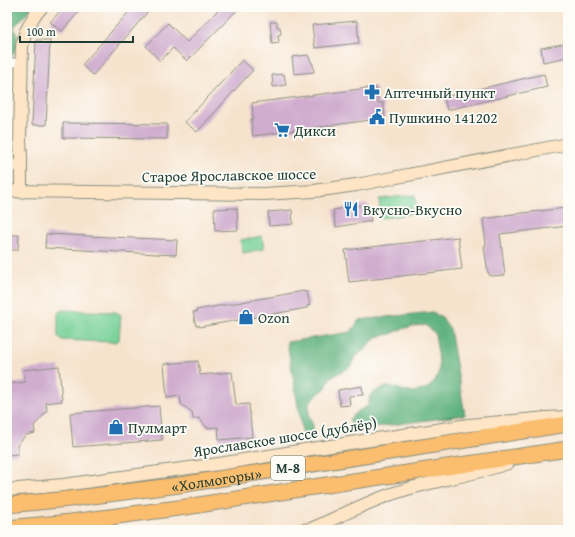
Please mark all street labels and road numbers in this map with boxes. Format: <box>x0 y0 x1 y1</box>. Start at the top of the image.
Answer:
street label: Старое Ярославское шоссе <box>142 163 316 187</box>
street label: Ярославское шоссе (дублёр) <box>191 412 378 462</box>
road number: М-8 <box>271 456 305 480</box>
street label: «Холмогоры» <box>170 462 263 496</box>

